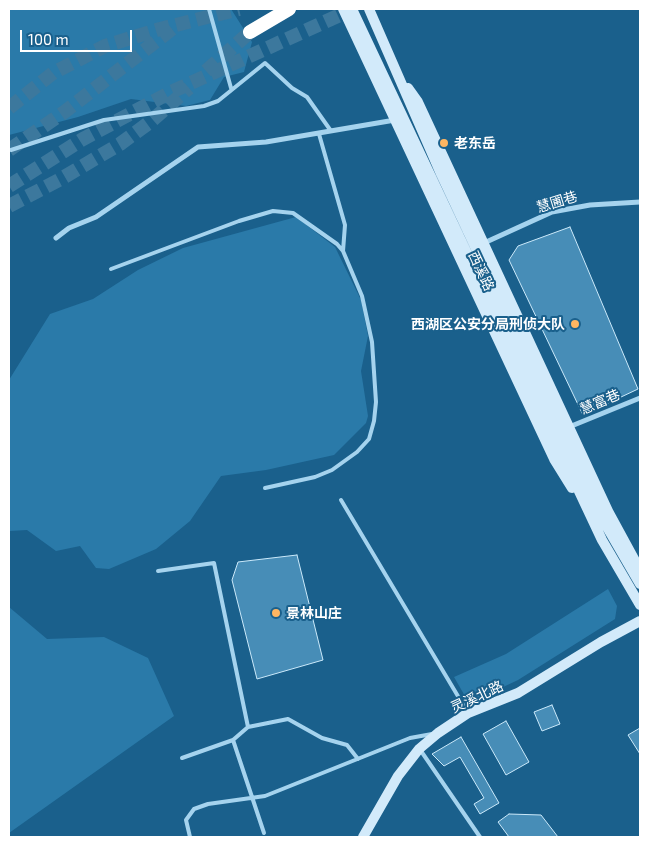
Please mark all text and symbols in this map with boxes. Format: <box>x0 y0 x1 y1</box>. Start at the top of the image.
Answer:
scale bar <box>22 20 135 52</box>
text: 100 m <box>28 30 69 48</box>
place label: 老东岳 <box>454 135 496 151</box>
marker: 老东岳 <box>438 137 450 149</box>
street label: 慧圃巷 <box>534 188 580 216</box>
street label: 西溪路 <box>465 248 497 294</box>
place label: 西湖区公安分局刑侦大队 <box>411 316 565 332</box>
marker: 西湖区公安分局刑侦大队 <box>569 318 581 330</box>
street label: 慧富巷 <box>577 386 623 418</box>
place label: 景林山庄 <box>286 605 342 621</box>
marker: 景林山庄 <box>270 607 282 619</box>
street label: 灵溪北路 <box>448 678 506 716</box>

